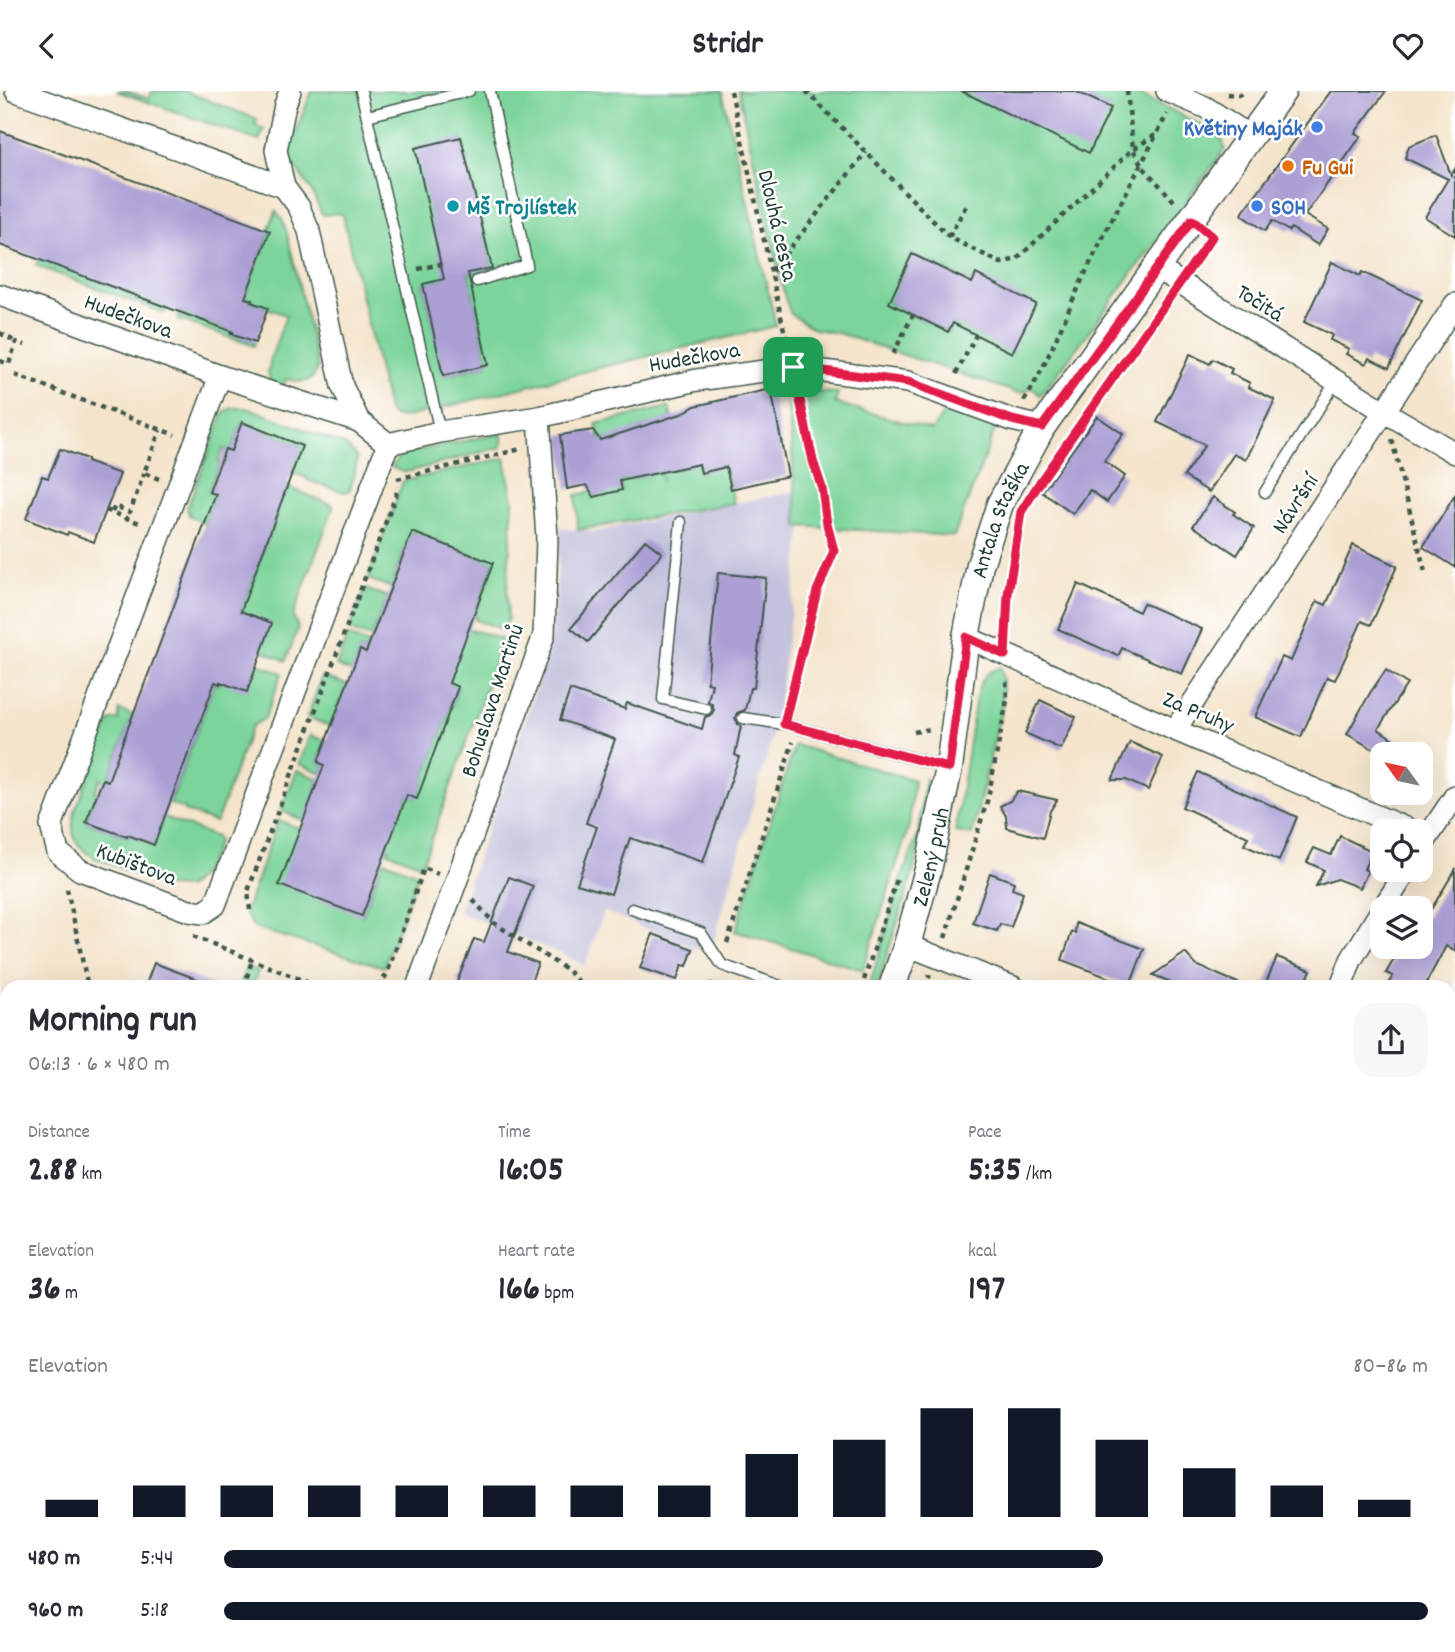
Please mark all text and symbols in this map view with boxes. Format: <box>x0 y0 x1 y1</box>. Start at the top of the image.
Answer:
text: Stridr <box>692 23 763 69</box>
icon: back <box>28 27 66 65</box>
icon: heart <box>1389 27 1427 65</box>
place label: Květiny Maják <box>1184 114 1304 147</box>
marker: Květiny Maják <box>1309 119 1325 135</box>
place label: Fu Gui <box>1302 153 1354 186</box>
marker: Fu Gui <box>1280 158 1296 174</box>
street label: Dlouhá cesta <box>747 167 805 286</box>
place label: MŠ Trojlístek <box>467 193 577 226</box>
place label: SOH <box>1271 193 1306 226</box>
marker: MŠ Trojlístek <box>445 198 461 214</box>
marker: SOH <box>1249 198 1265 214</box>
street label: Točitá <box>1229 278 1290 333</box>
street label: Hudečkova <box>79 287 178 350</box>
street label: Hudečkova <box>646 335 744 384</box>
pin <box>763 337 823 397</box>
icon: arrive <box>774 348 812 386</box>
street label: Antala Staška <box>965 456 1040 581</box>
street label: Návršní <box>1265 467 1330 541</box>
street label: Bohuslava Martinů <box>454 620 535 782</box>
street label: Za Pruhy <box>1157 684 1239 744</box>
north arrow <box>1370 742 1433 805</box>
map controls <box>1370 742 1433 959</box>
street label: Zelený pruh <box>905 805 961 911</box>
button: locate <box>1370 819 1433 882</box>
street label: Kubištova <box>91 836 182 897</box>
button: layers <box>1370 896 1433 959</box>
text: Morning run <box>28 995 197 1050</box>
button: share <box>1354 1003 1428 1077</box>
text: 06:13 · 6 × 480 m <box>28 1049 170 1082</box>
text: Distance <box>28 1120 90 1147</box>
text: Time <box>498 1120 531 1147</box>
text: Pace <box>968 1120 1002 1147</box>
text: 2.88 <box>28 1147 77 1197</box>
text: 16:05 <box>498 1147 564 1197</box>
text: 5:35 <box>968 1147 1022 1197</box>
text: km <box>77 1162 102 1189</box>
text: /km <box>1022 1162 1052 1189</box>
text: Elevation <box>28 1239 94 1266</box>
text: Heart rate <box>498 1239 575 1266</box>
text: kcal <box>968 1239 997 1266</box>
text: 36 <box>28 1266 61 1316</box>
text: 166 <box>498 1266 540 1316</box>
text: 197 <box>968 1266 1005 1316</box>
text: m <box>61 1281 78 1308</box>
text: bpm <box>540 1281 574 1308</box>
text: Elevation <box>28 1351 108 1384</box>
text: 80–86 m <box>1353 1351 1428 1384</box>
text: 480 m <box>28 1543 80 1576</box>
text: 5:44 <box>140 1543 174 1576</box>
text: 960 m <box>28 1595 83 1628</box>
text: 5:18 <box>140 1595 169 1628</box>

